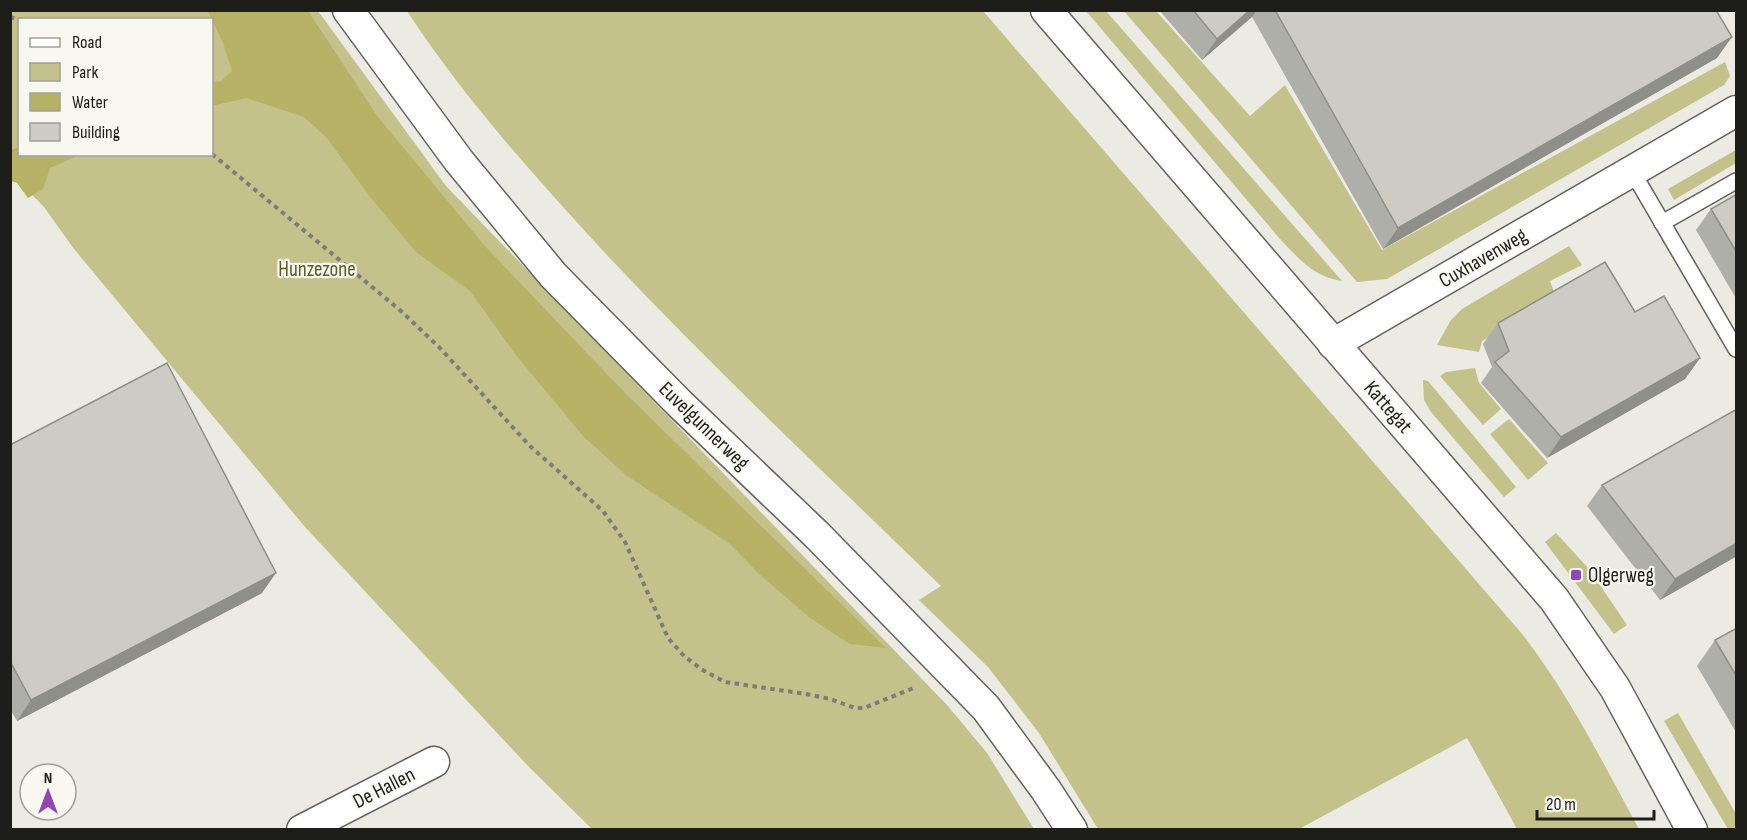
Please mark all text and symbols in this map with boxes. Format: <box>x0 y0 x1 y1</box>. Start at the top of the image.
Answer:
legend <box>18 18 213 156</box>
text: Road <box>72 32 102 53</box>
text: Park <box>72 62 98 83</box>
text: Water <box>72 92 108 113</box>
text: Building <box>72 122 120 143</box>
street label: Cuxhavenweg <box>1434 223 1532 293</box>
park label: Hunzezone <box>278 257 356 282</box>
street label: Kattegat <box>1359 376 1417 438</box>
street label: Euvelgunnerweg <box>654 377 754 475</box>
place label: Olgerweg <box>1588 563 1654 588</box>
marker: Olgerweg <box>1569 568 1583 582</box>
north arrow <box>18 762 78 822</box>
street label: De Hallen <box>349 762 419 814</box>
text: N <box>44 769 52 788</box>
scale bar <box>1537 783 1654 821</box>
text: 20 m <box>1546 794 1576 815</box>

